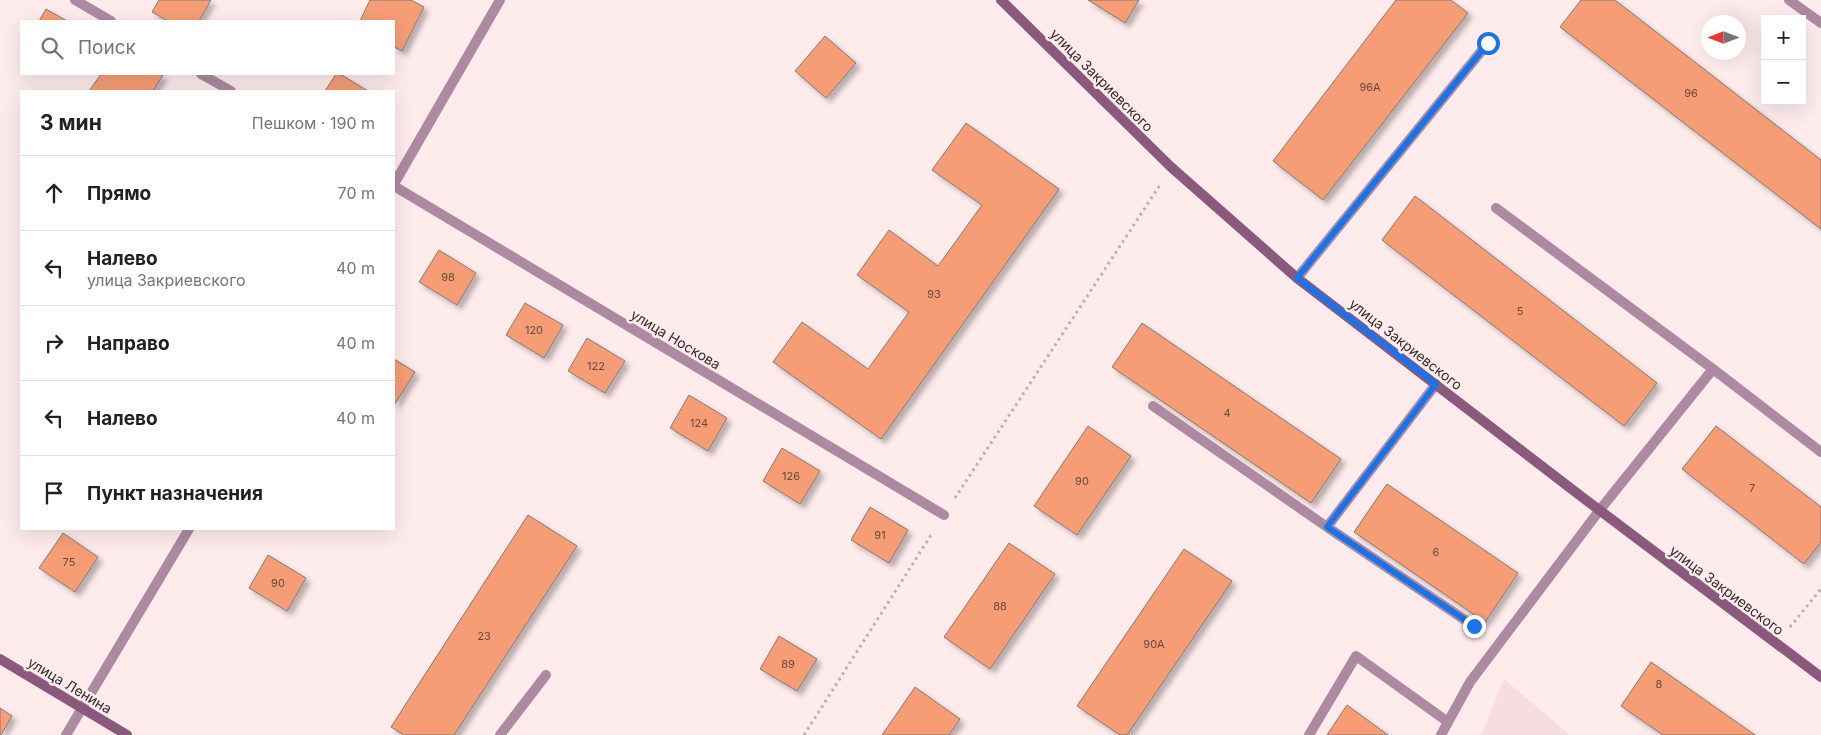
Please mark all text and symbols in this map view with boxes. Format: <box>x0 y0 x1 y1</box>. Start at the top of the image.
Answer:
north arrow <box>1701 15 1746 60</box>
map controls <box>1761 15 1806 105</box>
button: + <box>1761 15 1806 60</box>
search box <box>20 20 395 75</box>
street label: улица Закриевского <box>1047 25 1157 135</box>
route start <box>1477 32 1500 55</box>
icon: search <box>38 34 66 62</box>
text: Поиск <box>78 36 136 59</box>
button: − <box>1761 60 1806 105</box>
house number: 96А <box>1359 80 1381 94</box>
house number: 96 <box>1684 86 1698 100</box>
text: 3 мин <box>40 110 102 135</box>
text: Пешком · 190 m <box>252 113 375 133</box>
icon: ahead <box>40 179 68 207</box>
text: Прямо <box>87 182 151 205</box>
text: 70 m <box>338 183 375 203</box>
text: Налево <box>87 247 158 270</box>
icon: left <box>40 254 68 282</box>
text: 40 m <box>336 258 375 278</box>
text: улица Закриевского <box>87 270 245 290</box>
house number: 98 <box>441 270 455 284</box>
house number: 93 <box>927 287 941 301</box>
street label: улица Закриевского <box>1346 295 1466 393</box>
house number: 5 <box>1517 304 1524 318</box>
street label: улица Носкова <box>628 305 724 373</box>
house number: 120 <box>525 323 543 337</box>
icon: right <box>40 329 68 357</box>
text: Направо <box>87 332 170 355</box>
text: 40 m <box>336 333 375 353</box>
house number: 122 <box>587 359 605 373</box>
icon: left <box>40 404 68 432</box>
house number: 4 <box>1223 406 1231 420</box>
text: Налево <box>87 407 158 430</box>
text: 40 m <box>336 408 375 428</box>
house number: 124 <box>690 416 708 430</box>
house number: 126 <box>782 469 800 483</box>
house number: 90 <box>1075 474 1089 488</box>
icon: arrive <box>40 479 68 507</box>
house number: 7 <box>1749 481 1755 495</box>
text: Пункт назначения <box>87 482 263 505</box>
house number: 91 <box>874 528 886 542</box>
street label: улица Закриевского <box>1667 541 1787 639</box>
house number: 6 <box>1433 545 1440 559</box>
house number: 75 <box>63 555 76 569</box>
house number: 90 <box>271 576 285 590</box>
house number: 88 <box>993 599 1007 613</box>
route end <box>1463 615 1486 638</box>
house number: 23 <box>477 629 491 643</box>
house number: 90А <box>1143 637 1165 651</box>
street label: улица Ленина <box>25 653 115 717</box>
house number: 89 <box>781 657 795 671</box>
house number: 8 <box>1656 677 1663 691</box>

